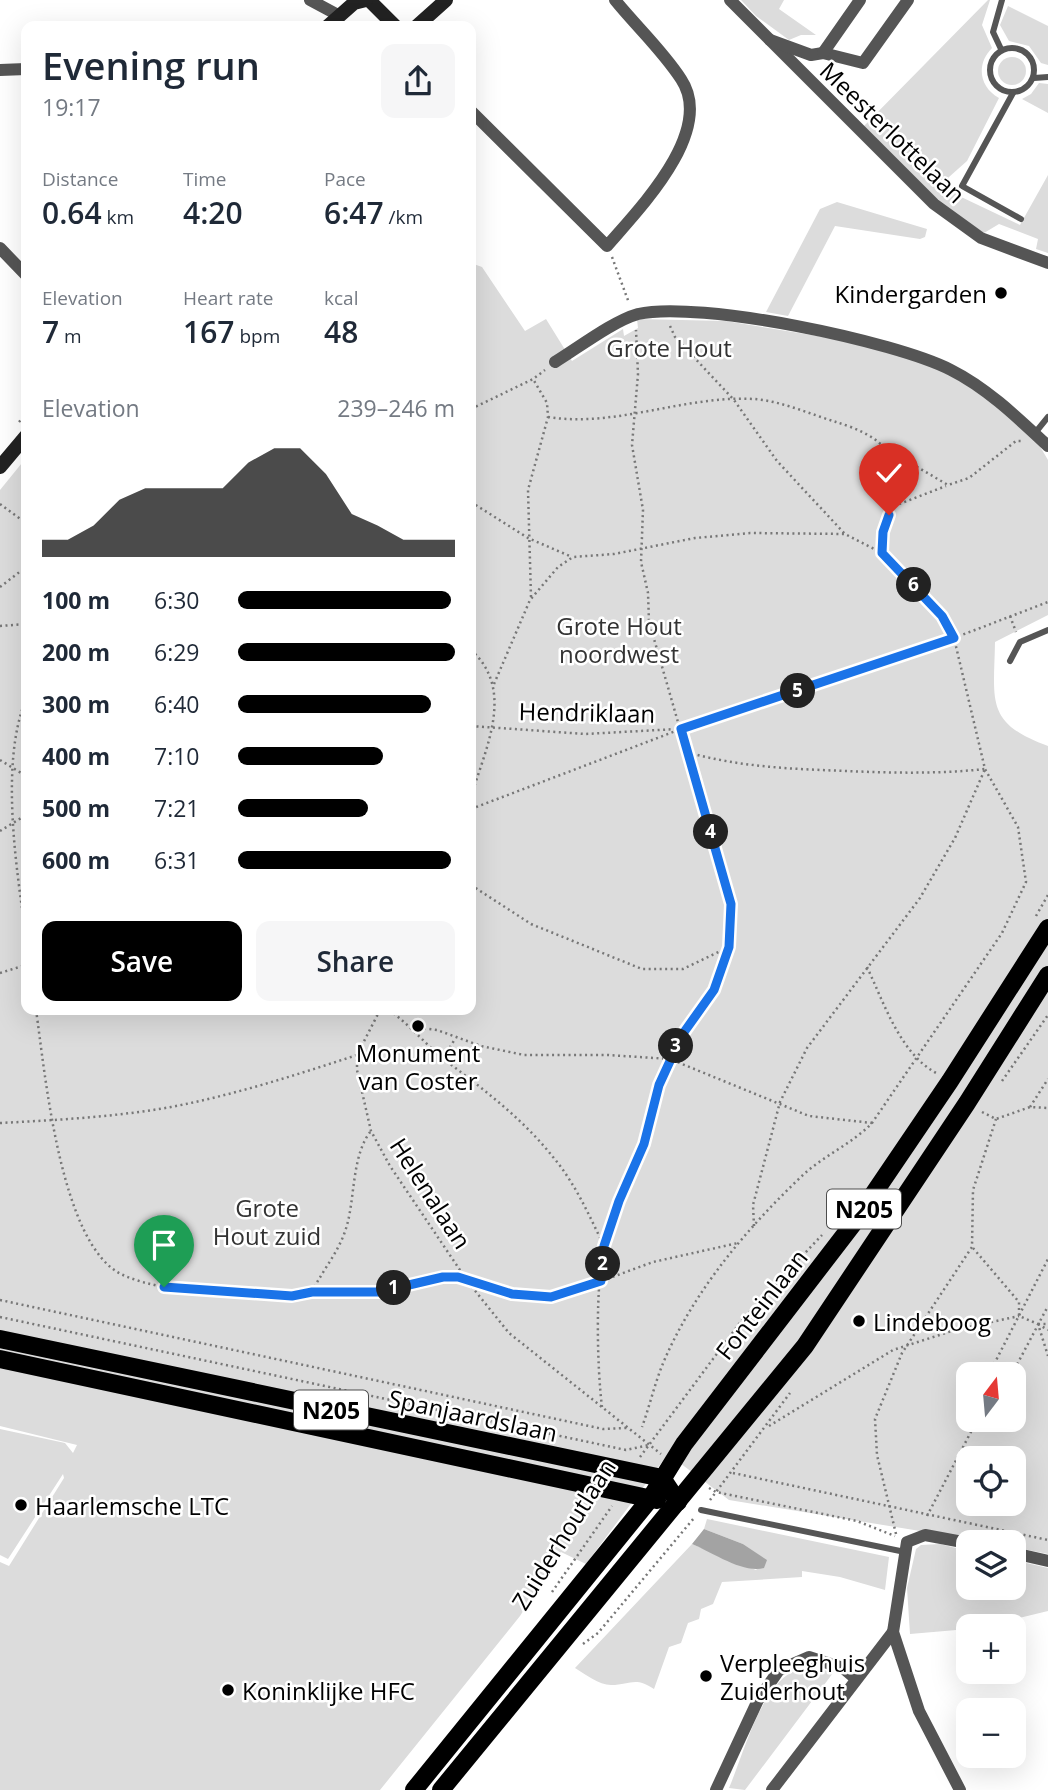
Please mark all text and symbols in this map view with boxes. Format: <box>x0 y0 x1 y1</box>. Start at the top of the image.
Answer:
text: Evening run <box>42 39 260 91</box>
button: share <box>381 44 455 118</box>
street label: Meesterlottelaan <box>813 54 973 210</box>
text: 19:17 <box>42 91 101 123</box>
text: Distance <box>42 166 118 192</box>
text: Time <box>183 166 227 192</box>
text: Pace <box>324 166 366 192</box>
text: 0.64 <box>42 192 102 233</box>
text: 4:20 <box>183 192 243 233</box>
text: 6:47 <box>324 192 384 233</box>
text: km <box>102 204 134 230</box>
text: /km <box>384 204 423 230</box>
place label: Kindergarden <box>835 277 987 310</box>
text: Elevation <box>42 285 123 311</box>
text: Heart rate <box>183 285 273 311</box>
text: kcal <box>324 285 358 311</box>
marker: Kindergarden <box>993 285 1009 301</box>
text: 7 <box>42 311 59 352</box>
text: 167 <box>183 311 234 352</box>
text: 48 <box>324 311 358 352</box>
text: m <box>59 323 82 349</box>
text: bpm <box>234 323 280 349</box>
park label: Grote Hout <box>606 331 732 364</box>
text: Elevation <box>42 392 140 424</box>
text: 239–246 m <box>337 392 455 424</box>
pin <box>859 443 919 515</box>
icon: check <box>870 454 908 492</box>
pin: 6 <box>897 568 932 602</box>
text: 6 <box>908 571 919 597</box>
text: 100 m <box>42 584 110 616</box>
text: 6:30 <box>154 584 200 616</box>
park label: Grote Hout noordwest <box>556 609 682 670</box>
text: 200 m <box>42 636 110 668</box>
text: 6:29 <box>154 636 200 668</box>
pin: 5 <box>780 674 816 708</box>
text: 5 <box>792 677 803 703</box>
text: 300 m <box>42 688 110 720</box>
text: 6:40 <box>154 688 200 720</box>
street label: Hendriklaan <box>518 694 656 730</box>
text: 400 m <box>42 740 110 772</box>
text: 7:10 <box>154 740 200 772</box>
text: 500 m <box>42 792 110 824</box>
text: 7:21 <box>154 792 200 824</box>
pin: 4 <box>694 814 728 850</box>
text: 4 <box>705 818 716 844</box>
text: 600 m <box>42 844 110 876</box>
text: 6:31 <box>154 844 200 876</box>
button: Save <box>42 921 242 1001</box>
button: Share <box>256 921 455 1001</box>
marker: Monument van Coster <box>410 1018 426 1034</box>
pin: 3 <box>658 1028 694 1064</box>
text: 3 <box>670 1032 681 1058</box>
place label: Monument van Coster <box>356 1036 480 1097</box>
street label: Helenalaan <box>383 1131 479 1255</box>
road number: N205 <box>827 1190 901 1228</box>
park label: Grote Hout zuid <box>213 1191 321 1252</box>
pin <box>134 1215 194 1287</box>
icon: arrive <box>145 1226 183 1264</box>
street label: Fonteinlaan <box>707 1242 815 1366</box>
pin: 2 <box>586 1246 620 1282</box>
text: 2 <box>597 1250 608 1276</box>
pin: 1 <box>376 1270 412 1306</box>
text: 1 <box>388 1274 399 1300</box>
place label: Lindeboog <box>873 1305 991 1338</box>
marker: Lindeboog <box>851 1313 867 1329</box>
north arrow <box>956 1362 1026 1432</box>
map controls <box>956 1362 1026 1768</box>
street label: Spanjaardslaan <box>385 1381 561 1449</box>
road number: N205 <box>294 1390 368 1429</box>
button: locate <box>956 1446 1026 1516</box>
street label: Zuiderhoutlaan <box>503 1452 623 1616</box>
place label: Haarlemsche LTC <box>35 1489 229 1522</box>
marker: Haarlemsche LTC <box>13 1497 29 1513</box>
button: layers <box>956 1530 1026 1600</box>
button: + <box>956 1614 1026 1684</box>
place label: Verpleeghuis Zuiderhout <box>720 1646 865 1707</box>
marker: Verpleeghuis Zuiderhout <box>698 1668 714 1684</box>
place label: Koninklijke HFC <box>242 1674 415 1707</box>
marker: Koninklijke HFC <box>220 1682 236 1698</box>
button: − <box>956 1698 1026 1768</box>

